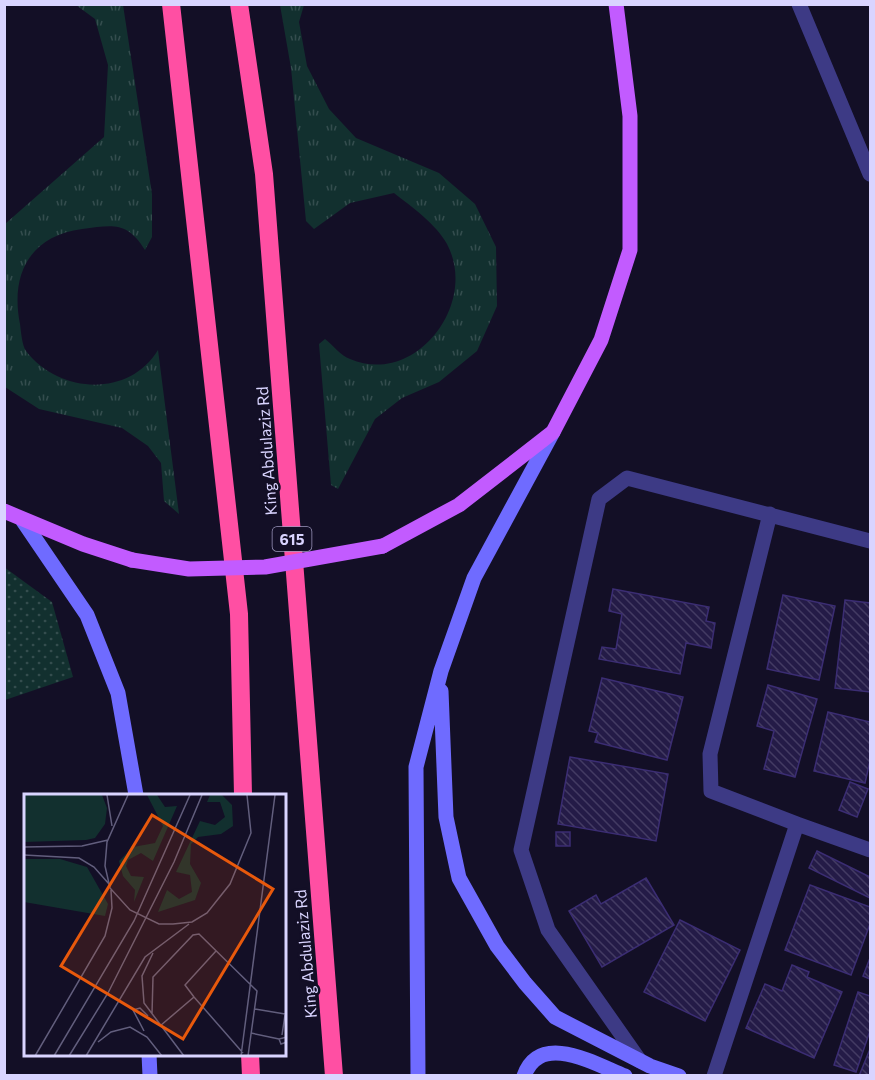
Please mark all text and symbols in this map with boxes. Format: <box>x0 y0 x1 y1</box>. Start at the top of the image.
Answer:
street label: King Abdulaziz Rd <box>252 386 280 516</box>
road number: 615 <box>272 527 312 551</box>
inset map <box>24 794 286 1056</box>
street label: King Abdulaziz Rd <box>290 889 320 1019</box>

